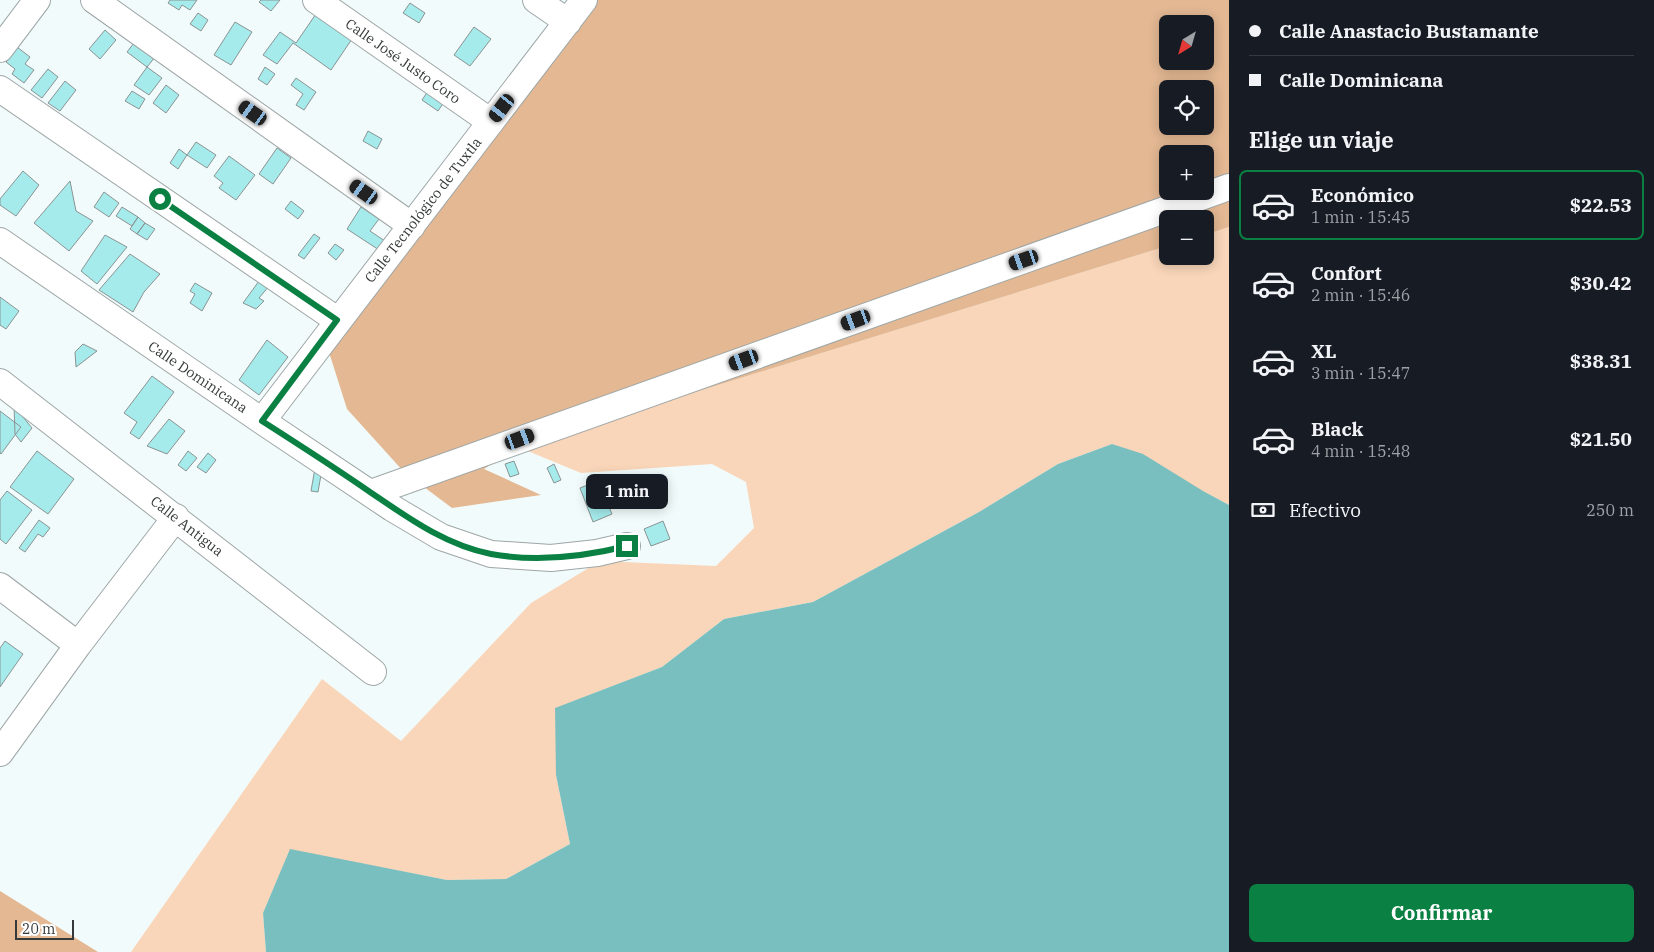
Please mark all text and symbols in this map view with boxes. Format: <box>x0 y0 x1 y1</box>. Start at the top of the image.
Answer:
street label: Calle José Justo Coro <box>342 15 464 108</box>
north arrow <box>1159 15 1214 70</box>
map controls <box>1159 15 1214 265</box>
text: Calle Anastacio Bustamante <box>1279 19 1539 43</box>
text: Calle Dominicana <box>1279 68 1443 92</box>
button: locate <box>1159 80 1214 135</box>
car <box>486 92 517 124</box>
car <box>236 98 269 128</box>
text: Elige un viaje <box>1249 125 1394 154</box>
street label: Calle Tecnológico de Tuxtla <box>361 133 486 286</box>
button: + <box>1159 145 1214 200</box>
car <box>347 177 380 207</box>
icon: car <box>1251 183 1296 228</box>
text: Económico <box>1311 183 1414 207</box>
route start <box>149 188 171 210</box>
text: $22.53 <box>1570 193 1632 217</box>
text: 1 min · 15:45 <box>1311 207 1410 227</box>
button: − <box>1159 210 1214 265</box>
car <box>1007 248 1040 272</box>
icon: car <box>1251 261 1296 306</box>
text: Confort <box>1311 261 1382 285</box>
text: $30.42 <box>1570 271 1632 295</box>
text: 2 min · 15:46 <box>1311 285 1410 305</box>
car <box>839 308 872 332</box>
street label: Calle Dominicana <box>145 337 251 417</box>
icon: car <box>1251 339 1296 384</box>
text: XL <box>1311 339 1337 363</box>
car <box>727 348 760 372</box>
text: $38.31 <box>1570 349 1632 373</box>
text: 3 min · 15:47 <box>1311 363 1410 383</box>
icon: car <box>1251 417 1296 462</box>
text: Black <box>1311 417 1363 441</box>
car <box>503 427 536 451</box>
text: $21.50 <box>1570 427 1632 451</box>
text: 4 min · 15:48 <box>1311 441 1410 461</box>
callout: 1 min <box>586 474 668 508</box>
text: 1 min <box>605 481 649 501</box>
street label: Calle Antigua <box>147 492 227 560</box>
icon: cash <box>1249 496 1277 524</box>
text: Efectivo <box>1289 498 1361 522</box>
text: 250 m <box>1586 500 1634 520</box>
route end <box>616 535 638 557</box>
button: Confirmar <box>1249 884 1634 942</box>
scale bar <box>15 917 74 940</box>
text: 20 m <box>22 920 55 938</box>

